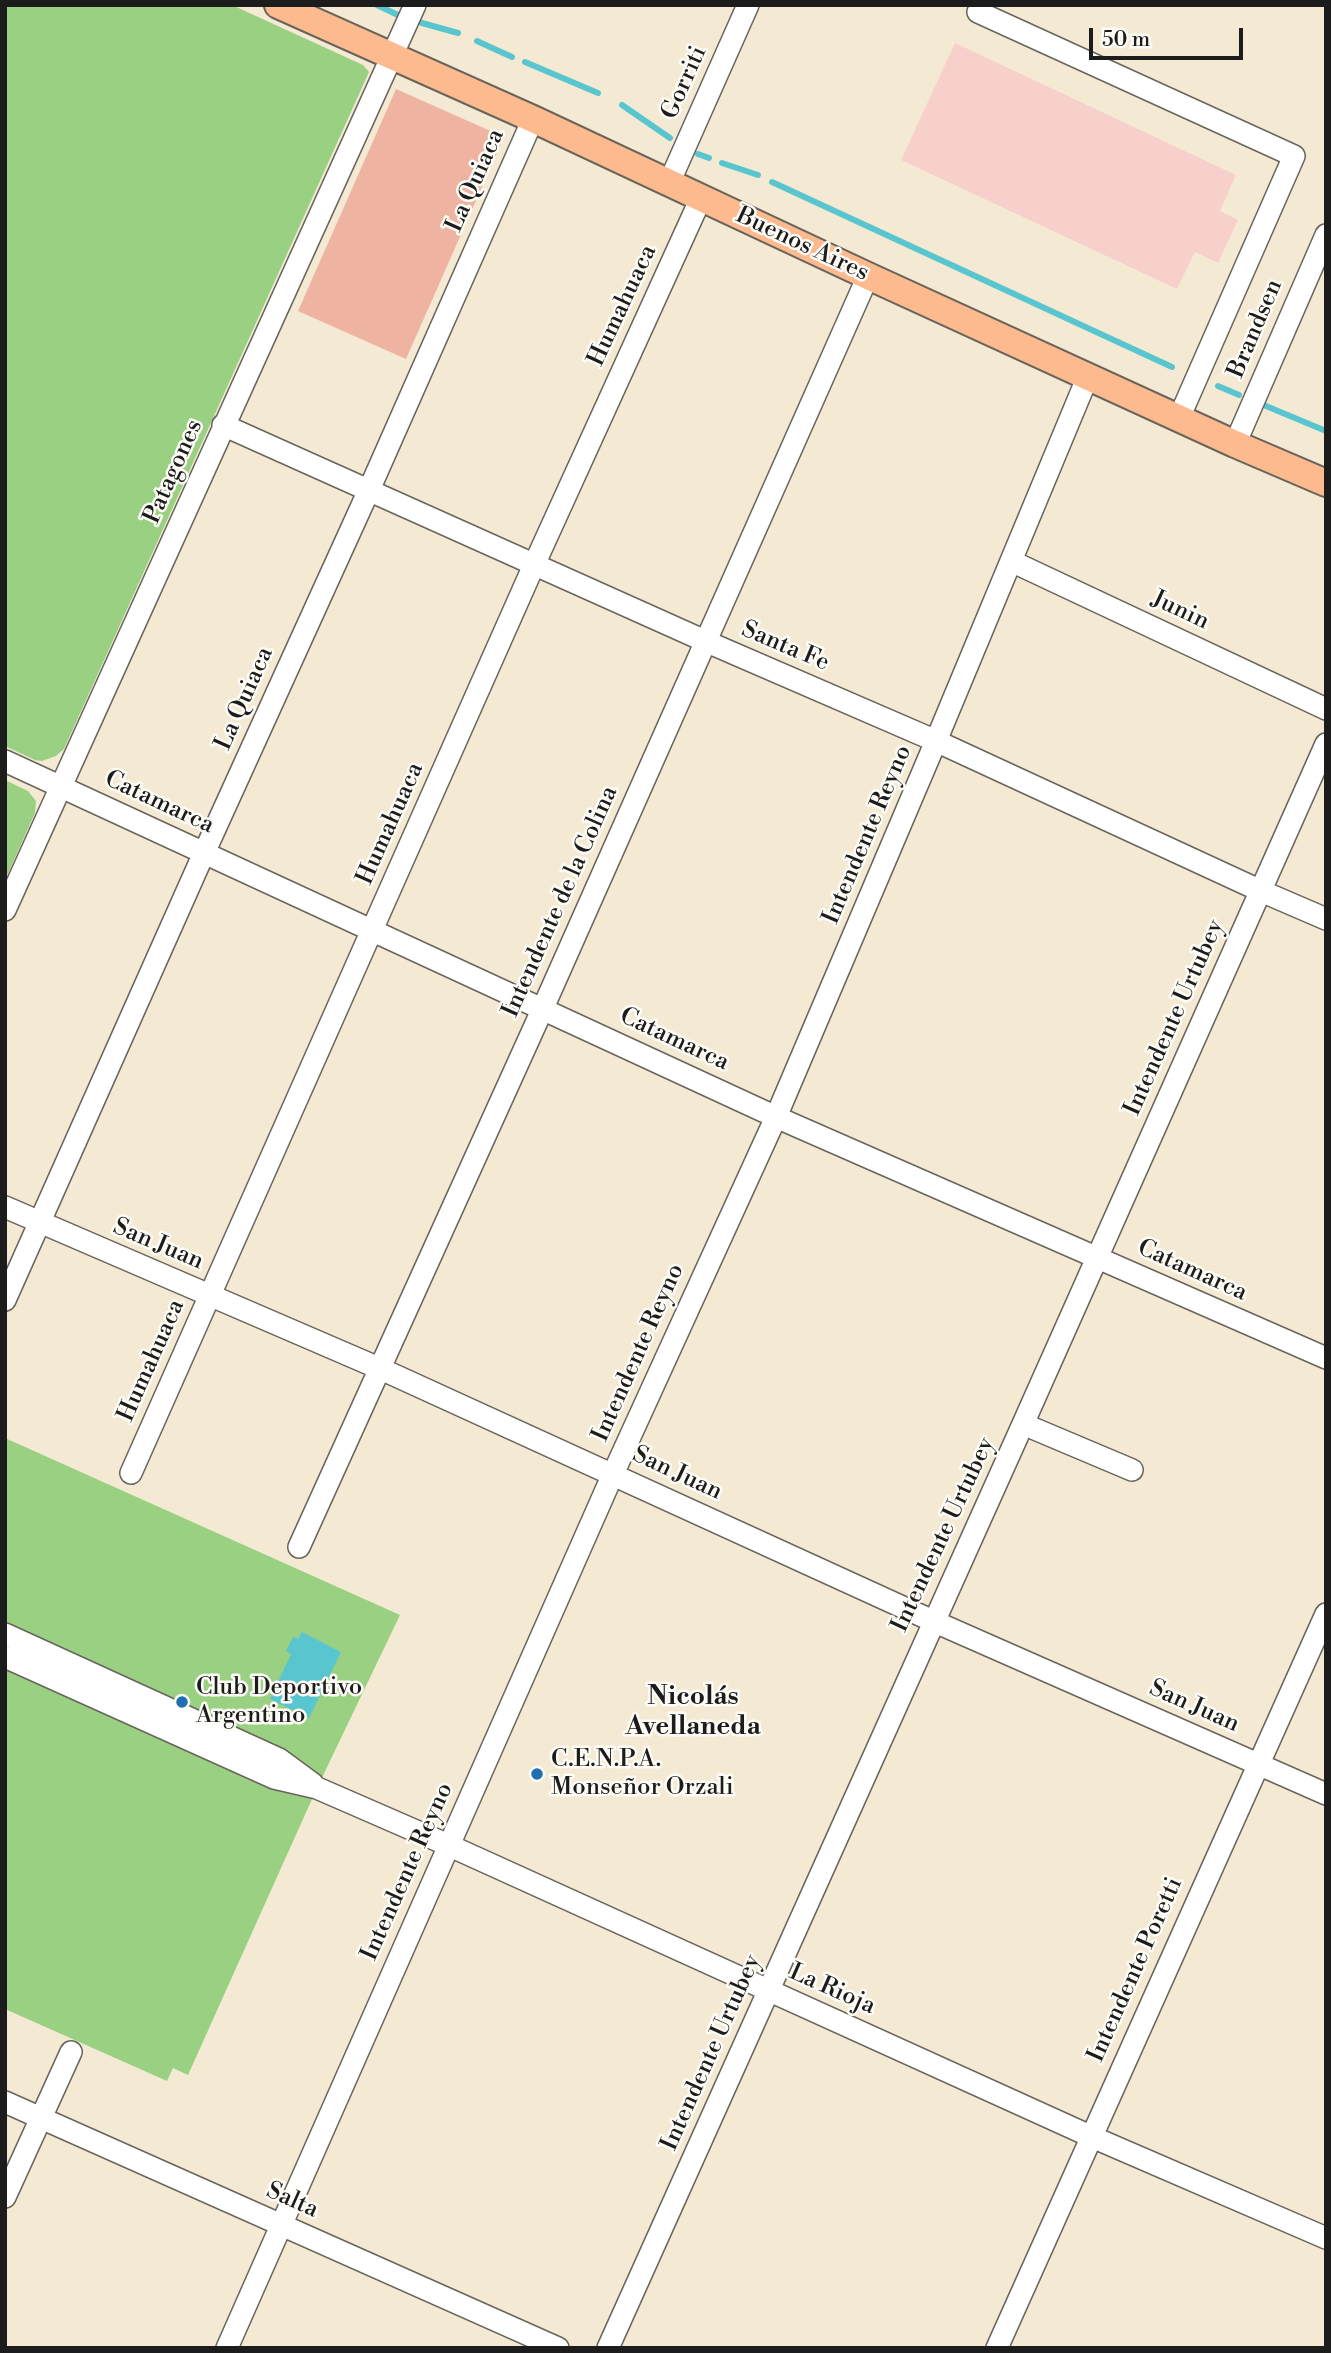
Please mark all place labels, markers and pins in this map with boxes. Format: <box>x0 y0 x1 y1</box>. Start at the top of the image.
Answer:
place label: Club Deportivo Argentino <box>196 1674 362 1730</box>
marker: Club Deportivo Argentino <box>174 1694 190 1710</box>
place label: C.E.N.P.A. Monseñor Orzali <box>551 1746 734 1802</box>
marker: C.E.N.P.A. Monseñor Orzali <box>529 1766 545 1782</box>

